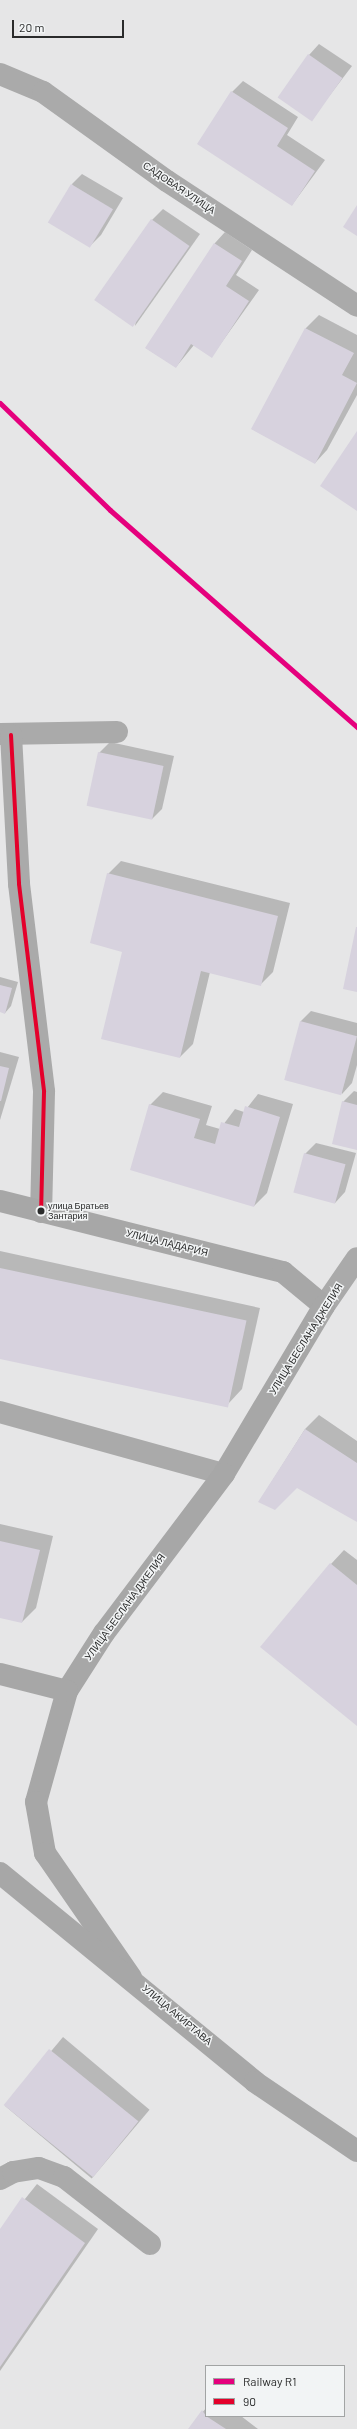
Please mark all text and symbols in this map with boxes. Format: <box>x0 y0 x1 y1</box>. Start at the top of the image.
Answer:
scale bar <box>14 12 126 38</box>
text: 20 m <box>19 20 45 34</box>
street label: САДОВАЯ УЛИЦА <box>141 159 217 217</box>
place label: улица Братьев Зантария <box>48 1201 109 1222</box>
marker: улица Братьев Зантария <box>36 1206 46 1216</box>
street label: УЛИЦА ЛАДАРИЯ <box>125 1227 209 1259</box>
street label: УЛИЦА БЕСЛАНА ДЖЕЛИЯ <box>267 1281 345 1397</box>
street label: УЛИЦА БЕСЛАНА ДЖЕЛИЯ <box>82 1551 168 1663</box>
street label: УЛИЦА АКИРТАВА <box>140 1982 214 2048</box>
legend <box>205 2365 345 2417</box>
text: Railway R1 <box>243 2374 296 2388</box>
text: 90 <box>243 2394 256 2408</box>

